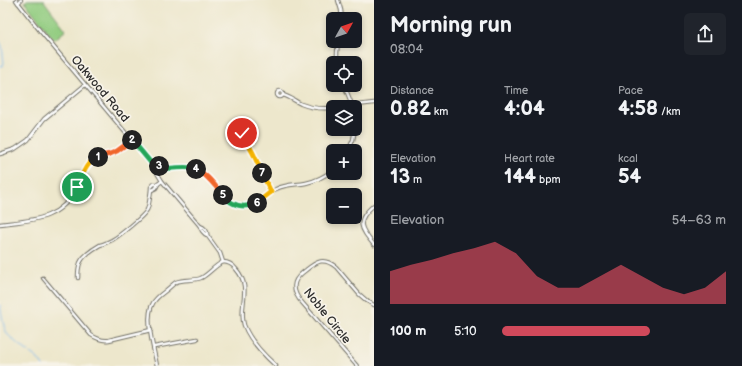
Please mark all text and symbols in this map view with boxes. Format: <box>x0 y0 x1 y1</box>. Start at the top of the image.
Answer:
north arrow <box>326 12 362 48</box>
map controls <box>326 12 362 224</box>
text: Morning run <box>390 12 512 39</box>
button: share <box>684 13 726 55</box>
text: 08:04 <box>390 41 423 57</box>
street label: Oakwood Road <box>68 53 132 125</box>
button: locate <box>326 56 362 92</box>
text: Distance <box>390 84 434 97</box>
text: Time <box>504 84 528 97</box>
text: Pace <box>618 84 643 97</box>
text: 0.82 <box>390 97 431 121</box>
text: 4:04 <box>504 97 545 121</box>
text: 4:58 <box>618 97 658 121</box>
button: layers <box>326 100 362 136</box>
text: km <box>431 105 448 118</box>
text: /km <box>658 105 681 118</box>
pin <box>225 116 259 150</box>
icon: check <box>231 122 253 144</box>
pin: 2 <box>122 130 142 150</box>
text: 2 <box>129 133 135 146</box>
button: + <box>326 144 362 180</box>
pin: 1 <box>88 147 108 167</box>
text: 1 <box>96 150 100 163</box>
text: Elevation <box>390 152 436 165</box>
text: Heart rate <box>504 152 555 165</box>
text: kcal <box>618 152 638 165</box>
pin: 3 <box>149 156 169 176</box>
text: 3 <box>156 159 162 172</box>
pin: 4 <box>186 159 206 179</box>
text: 4 <box>193 162 199 175</box>
pin: 7 <box>252 163 272 183</box>
text: 13 <box>390 165 410 189</box>
text: 144 <box>504 165 536 189</box>
text: 54 <box>618 165 641 189</box>
text: 7 <box>259 166 265 179</box>
pin <box>60 170 94 204</box>
text: m <box>410 173 422 186</box>
text: bpm <box>536 173 561 186</box>
icon: arrive <box>66 176 88 198</box>
pin: 5 <box>213 185 233 205</box>
text: 5 <box>220 188 226 201</box>
button: − <box>326 188 362 224</box>
pin: 6 <box>247 193 267 213</box>
text: 6 <box>254 196 260 209</box>
text: Elevation <box>390 212 444 228</box>
text: 54–63 m <box>672 212 726 228</box>
street label: Noble Circle <box>300 285 354 347</box>
text: 100 m <box>390 323 426 339</box>
text: 5:10 <box>454 323 477 339</box>

